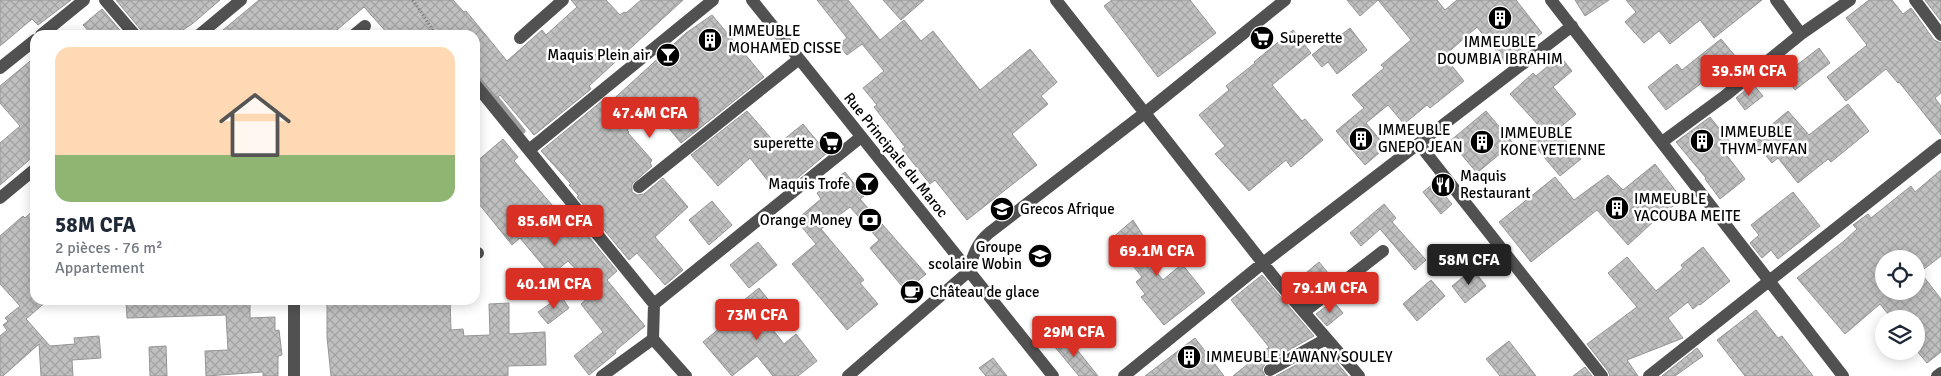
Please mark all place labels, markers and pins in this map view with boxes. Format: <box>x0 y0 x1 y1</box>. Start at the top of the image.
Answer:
building icon: IMMEUBLE DOUMBIA IBRAHIM <box>1487 5 1513 31</box>
place label: IMMEUBLE MOHAMED CISSE <box>728 22 842 57</box>
supermarket icon: Superette <box>1249 25 1275 51</box>
building icon: IMMEUBLE MOHAMED CISSE <box>697 27 723 53</box>
place label: Superette <box>1280 29 1343 47</box>
place label: IMMEUBLE DOUMBIA IBRAHIM <box>1437 33 1563 68</box>
bar icon: Maquis Plein air <box>655 42 681 68</box>
place label: Maquis Plein air <box>547 46 650 64</box>
pin: 39.5M CFA <box>1692 54 1806 97</box>
pin: 47.4M CFA <box>593 96 707 139</box>
place label: IMMEUBLE GNEPO JEAN <box>1378 121 1463 156</box>
place label: IMMEUBLE THYM-MYFAN <box>1720 123 1808 158</box>
place label: IMMEUBLE KONE YETIENNE <box>1500 124 1606 159</box>
building icon: IMMEUBLE GNEPO JEAN <box>1348 126 1374 152</box>
building icon: IMMEUBLE THYM-MYFAN <box>1689 128 1715 154</box>
building icon: IMMEUBLE KONE YETIENNE <box>1469 129 1495 155</box>
supermarket icon: superette <box>818 130 844 156</box>
place label: superette <box>753 134 814 152</box>
place label: Maquis Restaurant <box>1460 167 1530 202</box>
bar icon: Maquis Trofe <box>854 171 880 197</box>
restaurant icon: Maquis Restaurant <box>1430 172 1456 198</box>
place label: Maquis Trofe <box>768 175 850 193</box>
place label: IMMEUBLE YACOUBA MEITE <box>1634 190 1741 225</box>
building icon: IMMEUBLE YACOUBA MEITE <box>1604 195 1630 221</box>
school or university icon: Grecos Afrique <box>989 196 1015 222</box>
place label: Grecos Afrique <box>1020 200 1115 218</box>
pin: 85.6M CFA <box>498 204 612 247</box>
bank icon: Orange Money <box>857 207 883 233</box>
place label: Orange Money <box>760 211 852 229</box>
pin: 69.1M CFA <box>1100 234 1214 277</box>
place label: Groupe scolaire Wobin <box>928 238 1022 273</box>
school or university icon: Groupe scolaire Wobin <box>1027 243 1053 269</box>
pin: 58M CFA <box>1423 244 1515 286</box>
pin: 40.1M CFA <box>497 268 611 310</box>
pin: 79.1M CFA <box>1273 272 1387 314</box>
cafe icon: Château de glace <box>899 279 925 305</box>
place label: Château de glace <box>930 283 1040 301</box>
pin: 73M CFA <box>711 298 803 341</box>
pin: 29M CFA <box>1028 316 1120 358</box>
building icon: IMMEUBLE LAWANY SOULEY <box>1176 344 1202 370</box>
place label: IMMEUBLE LAWANY SOULEY <box>1206 348 1393 366</box>

